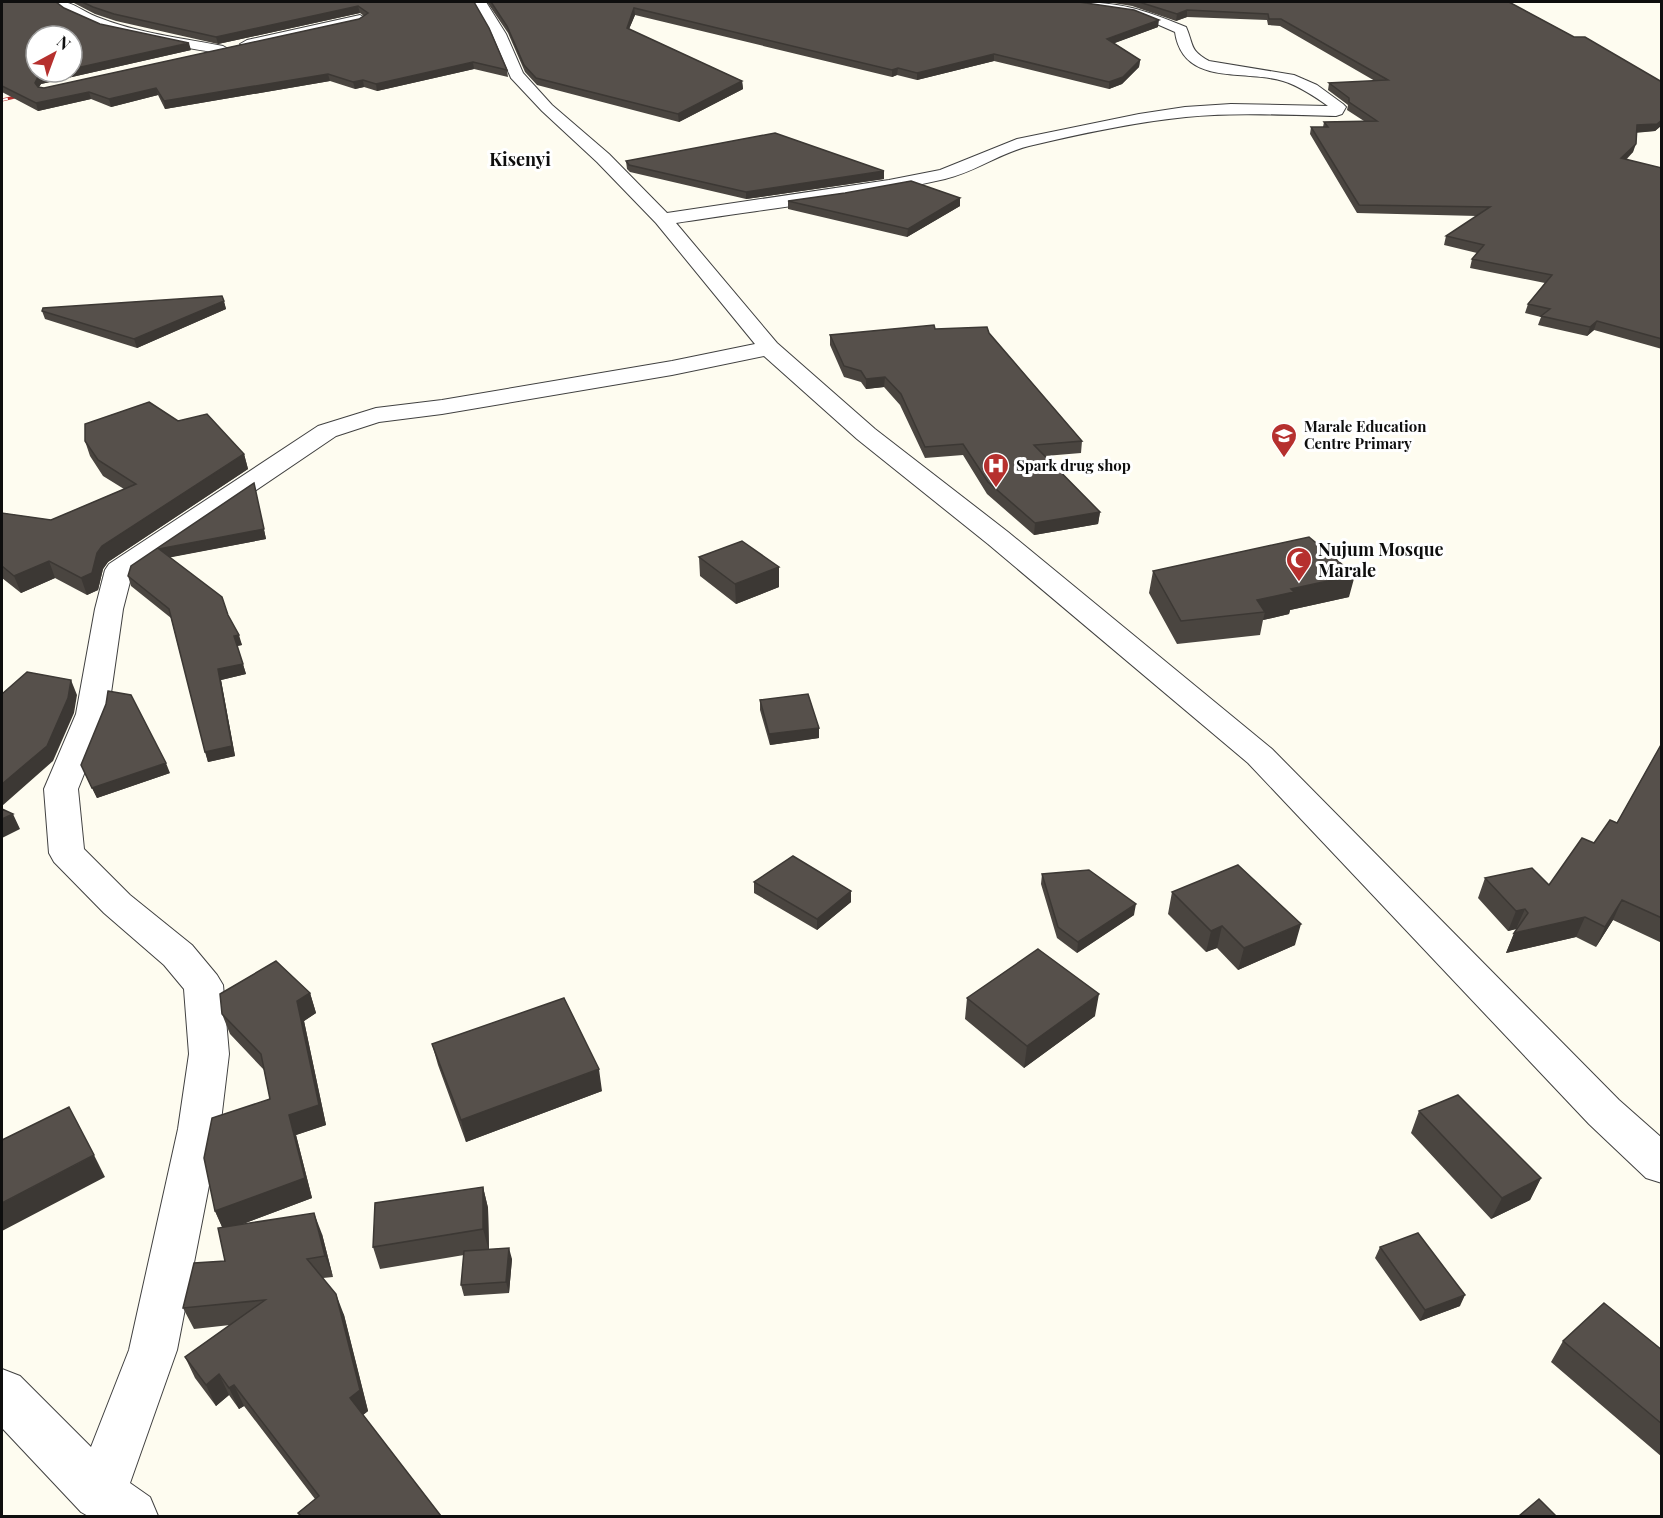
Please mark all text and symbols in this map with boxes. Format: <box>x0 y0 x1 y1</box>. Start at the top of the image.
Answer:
north arrow <box>24 24 84 84</box>
text: N <box>53 31 76 54</box>
district label: Kisenyi <box>489 147 551 171</box>
place label: Marale Education Centre Primary <box>1304 416 1427 453</box>
school or university icon: Marale Education Centre Primary <box>1269 421 1299 459</box>
hospital icon: Spark drug shop <box>981 451 1011 489</box>
place label: Spark drug shop <box>1016 455 1131 475</box>
place label: Nujum Mosque Marale <box>1318 537 1444 582</box>
mosque icon: Nujum Mosque Marale <box>1284 545 1314 583</box>

